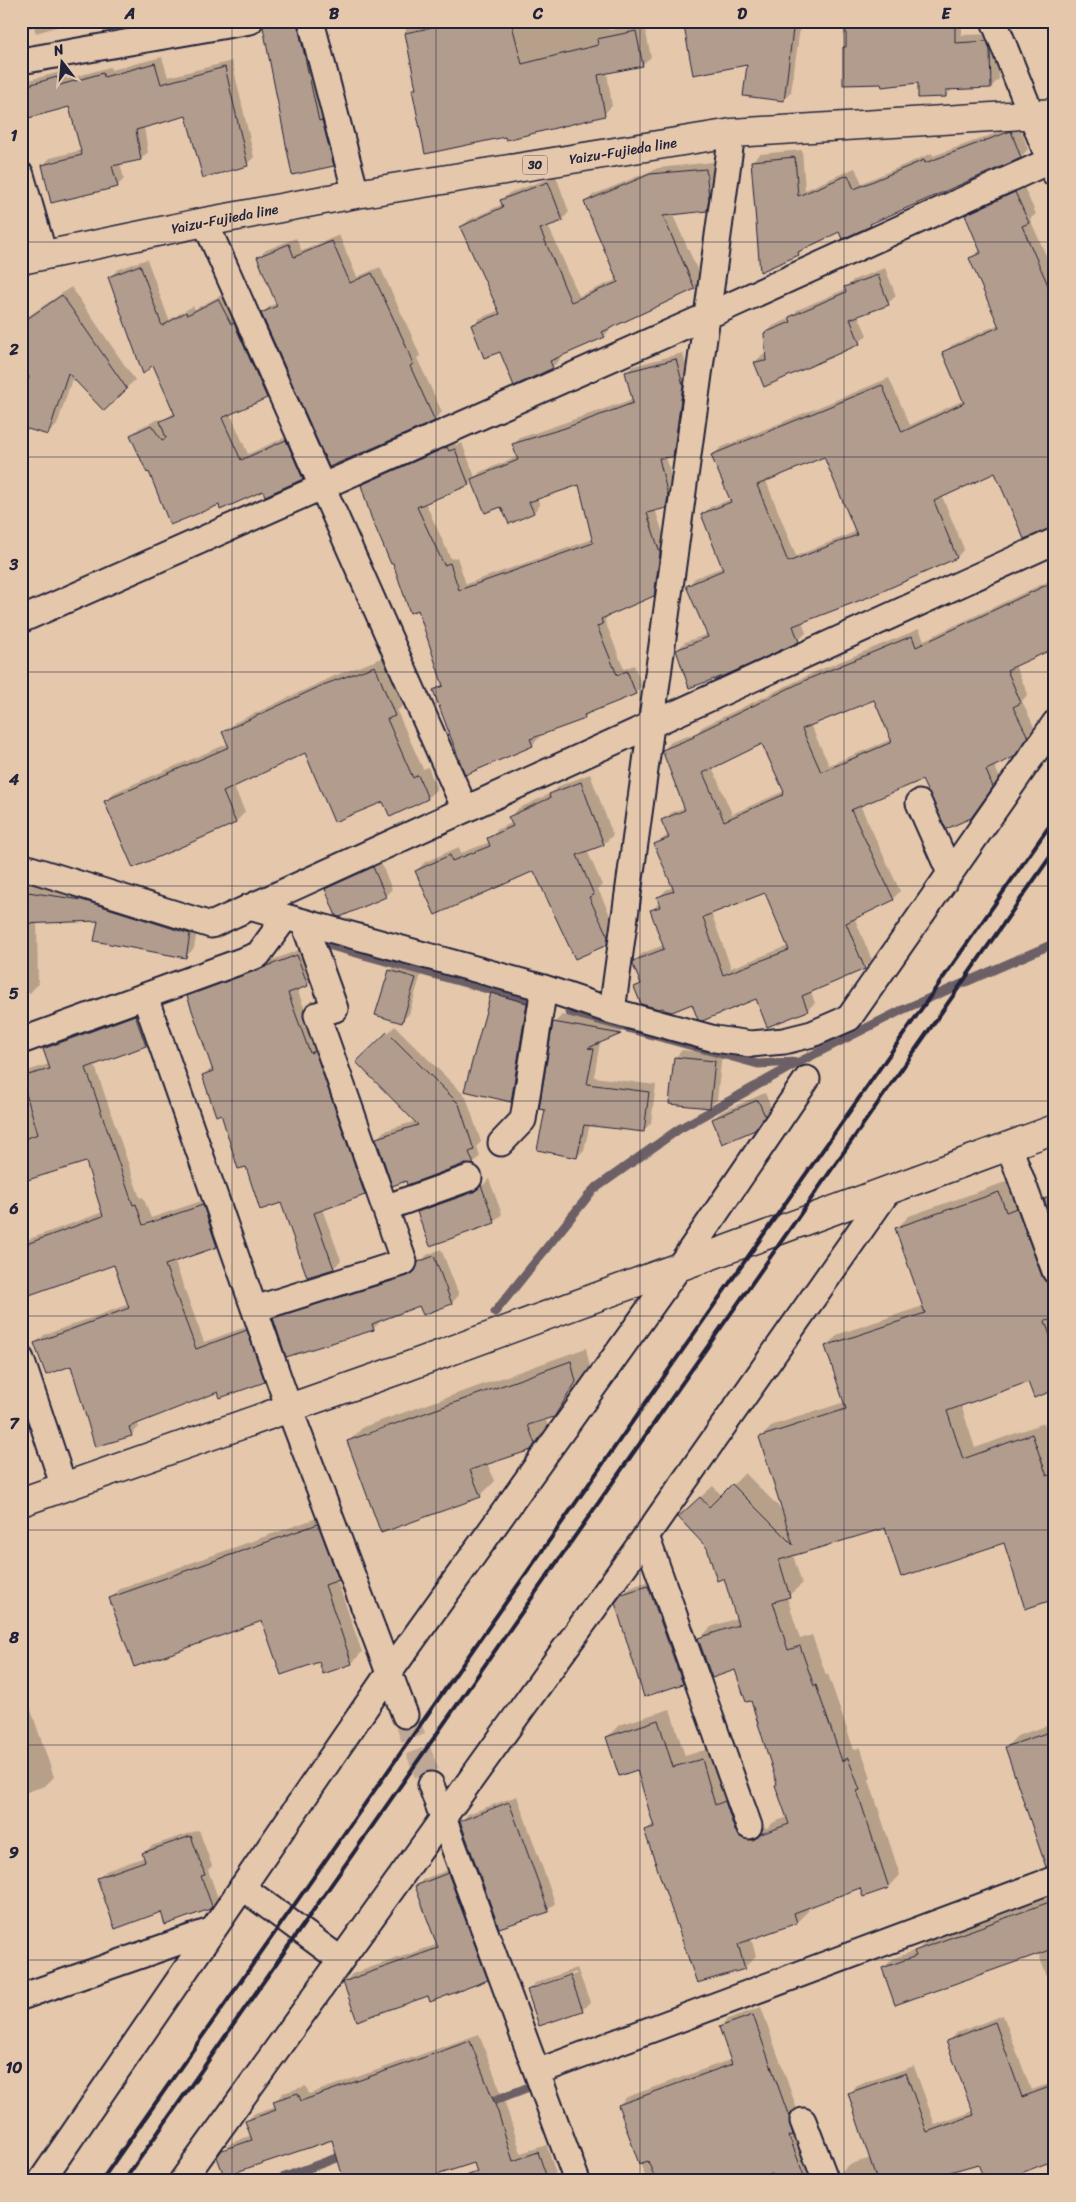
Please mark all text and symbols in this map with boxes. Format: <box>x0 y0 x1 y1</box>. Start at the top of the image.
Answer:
text: A <box>124 0 135 28</box>
text: B <box>329 0 340 28</box>
text: C <box>532 0 544 28</box>
text: D <box>737 0 747 28</box>
text: E <box>942 0 952 28</box>
text: N <box>49 37 67 64</box>
north arrow <box>38 38 88 88</box>
text: 1 <box>11 121 18 150</box>
street label: Yaizu-Fujieda line <box>568 130 679 172</box>
road number: 30 <box>522 156 548 174</box>
street label: Yaizu-Fujieda line <box>169 197 281 242</box>
text: 2 <box>8 335 19 364</box>
text: 3 <box>9 550 19 579</box>
text: 4 <box>8 765 19 794</box>
text: 5 <box>9 979 19 1008</box>
text: 6 <box>8 1194 19 1223</box>
text: 7 <box>9 1409 20 1438</box>
text: 8 <box>8 1623 19 1652</box>
text: 9 <box>9 1838 19 1867</box>
text: 10 <box>6 2053 22 2082</box>

